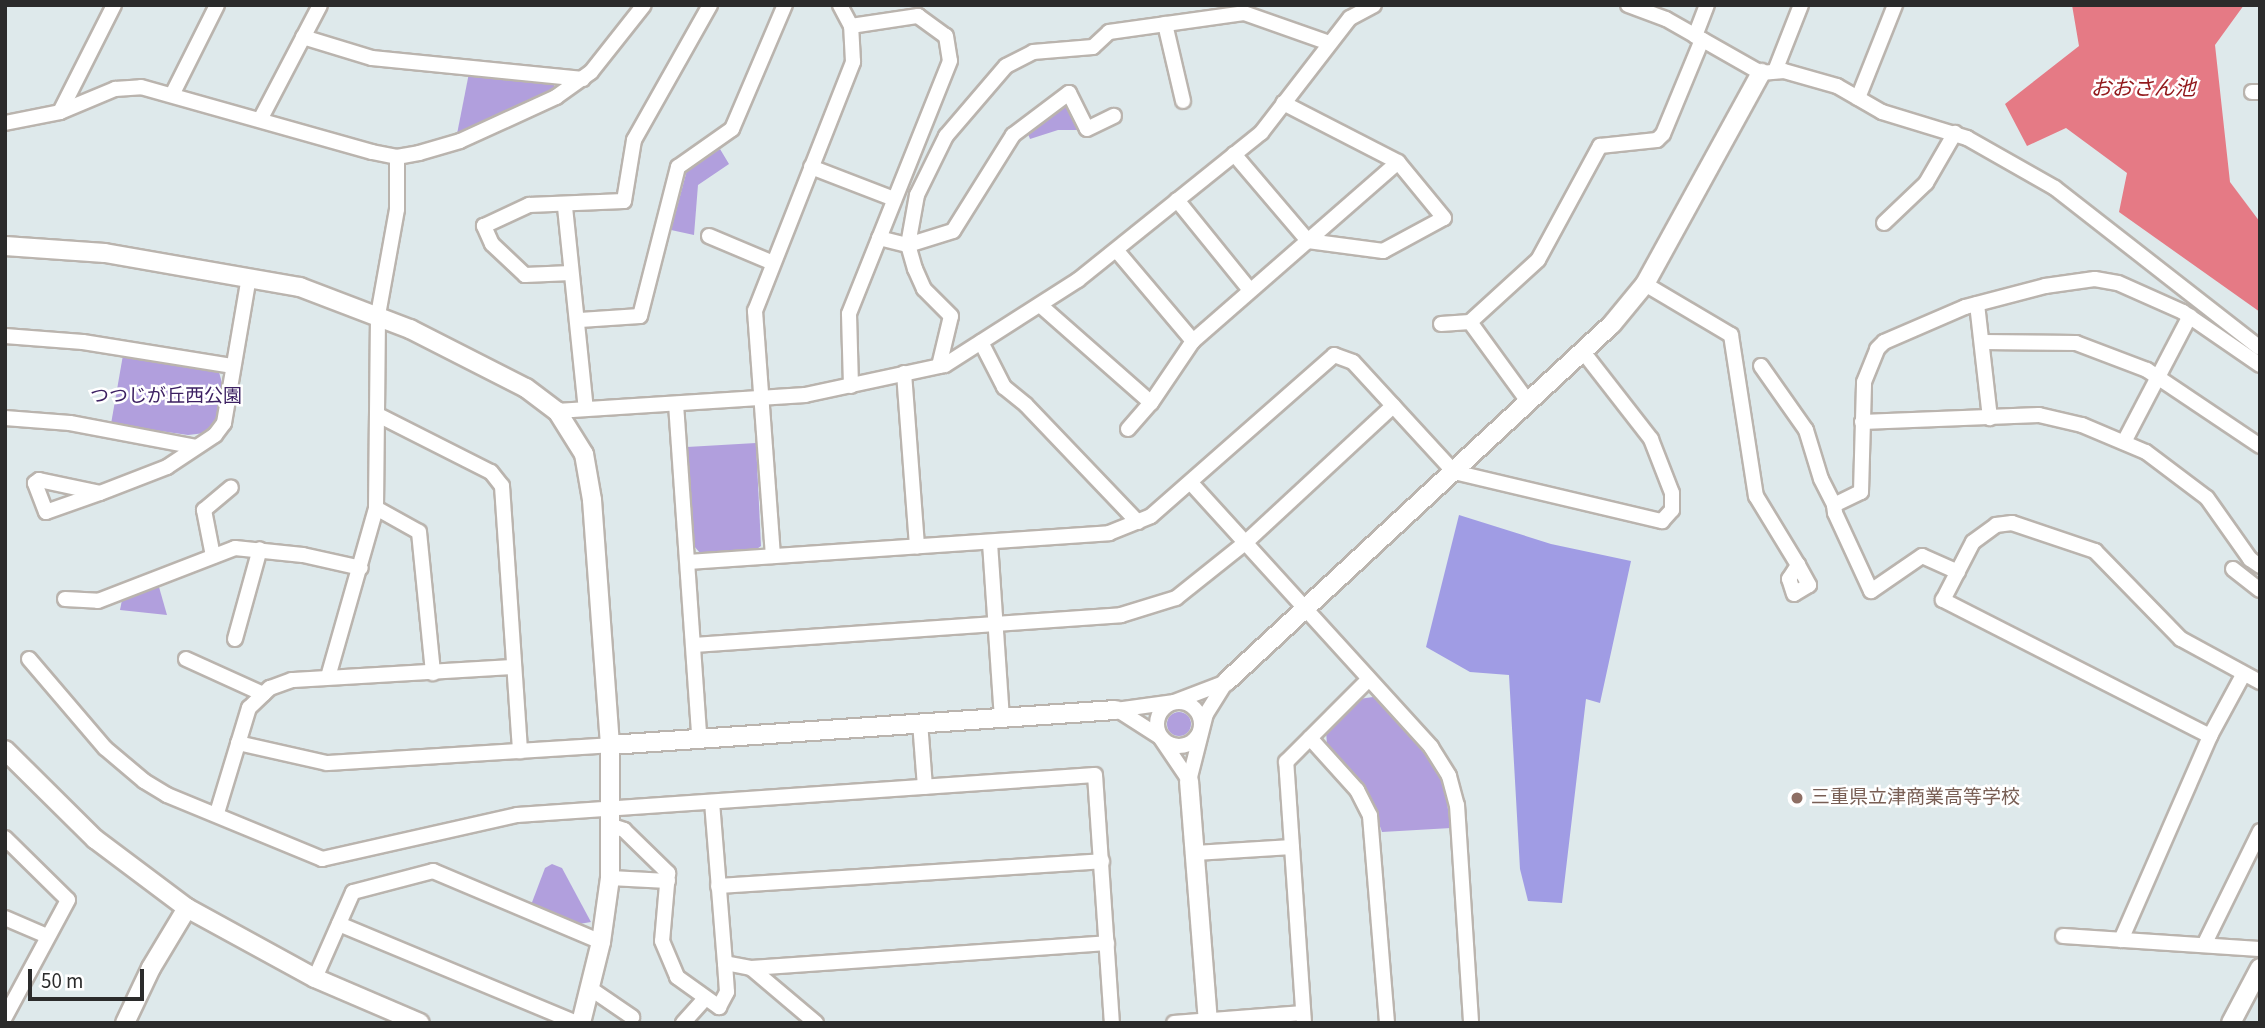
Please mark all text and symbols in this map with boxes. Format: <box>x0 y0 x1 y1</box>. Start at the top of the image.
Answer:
water label: おおさん池 <box>2091 75 2195 101</box>
park label: つつじが丘西公園 <box>90 386 242 408</box>
place label: 三重県立津商業高等学校 <box>1811 787 2020 809</box>
marker: 三重県立津商業高等学校 <box>1789 790 1805 806</box>
scale bar <box>32 954 147 998</box>
text: 50 m <box>41 966 83 996</box>

